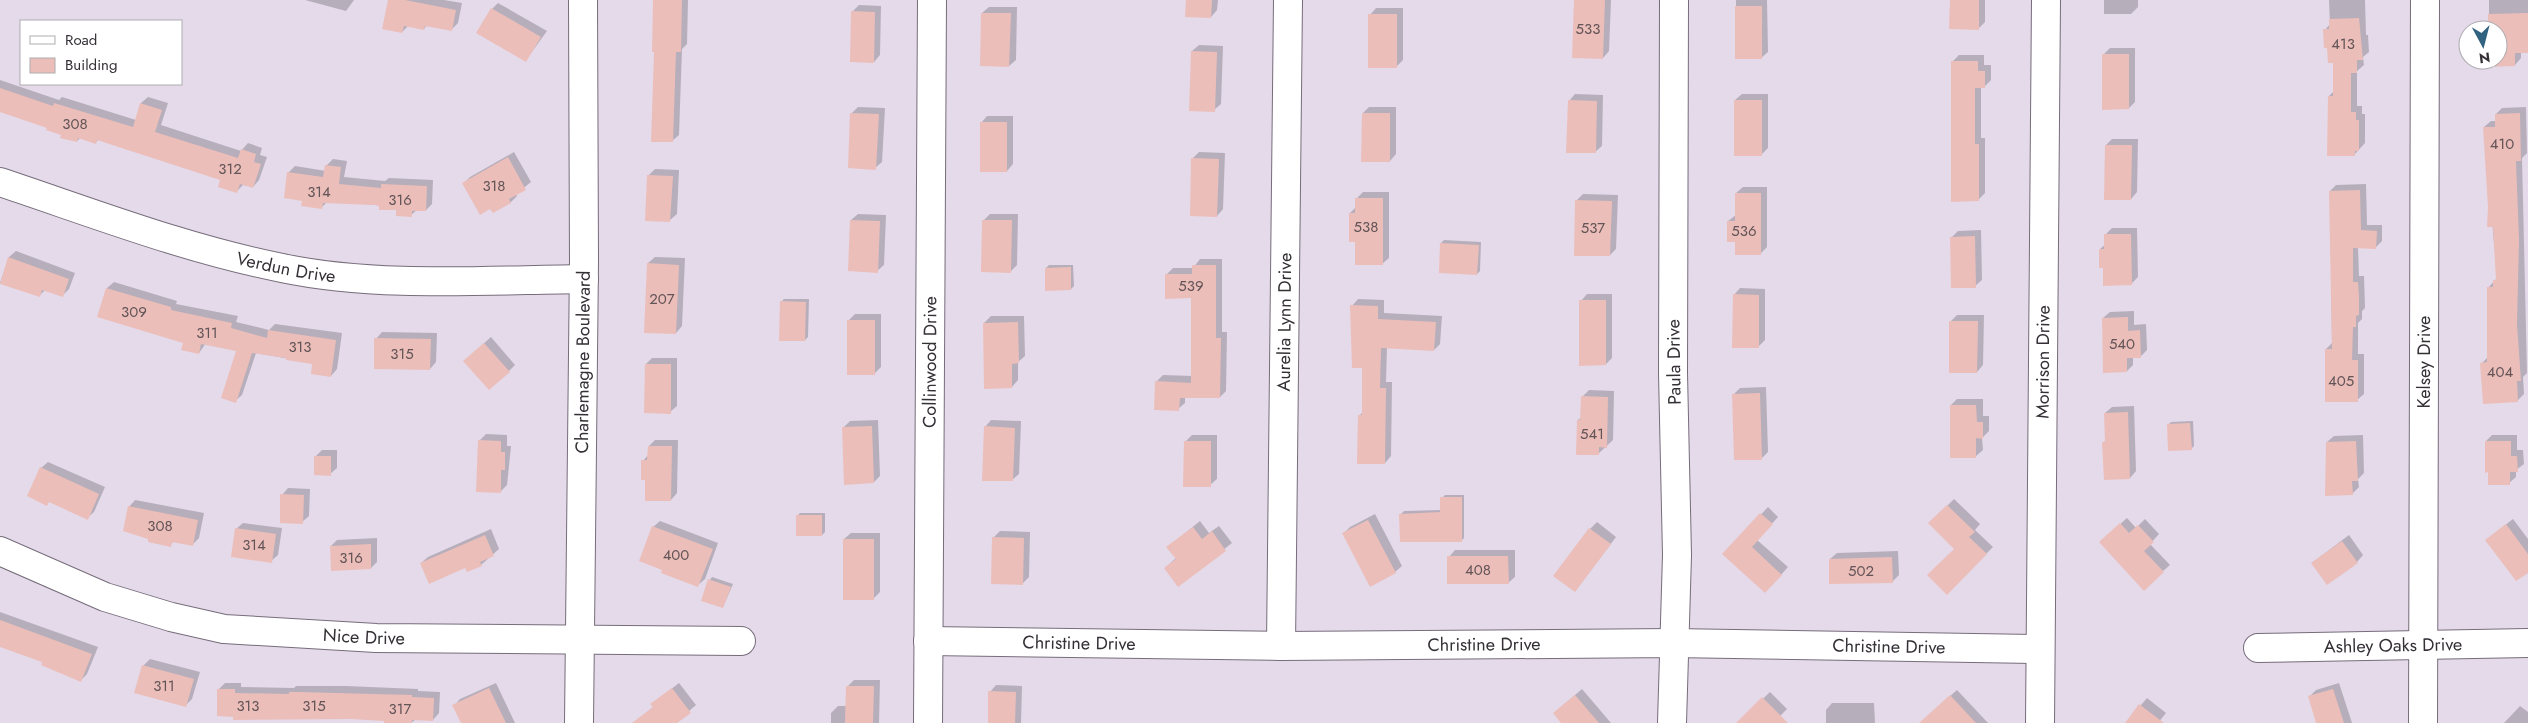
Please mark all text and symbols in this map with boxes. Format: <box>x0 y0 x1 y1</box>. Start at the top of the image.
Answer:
house number: 533 <box>1576 18 1600 40</box>
legend <box>20 20 182 85</box>
north arrow <box>2458 20 2508 70</box>
text: Road <box>65 29 97 51</box>
house number: 413 <box>2331 33 2355 55</box>
text: N <box>2478 47 2491 69</box>
text: Building <box>65 54 117 76</box>
house number: 308 <box>62 113 88 135</box>
house number: 410 <box>2490 133 2514 155</box>
house number: 312 <box>218 158 242 180</box>
house number: 318 <box>482 175 506 197</box>
house number: 314 <box>307 181 331 203</box>
house number: 316 <box>388 189 412 211</box>
house number: 538 <box>1354 216 1378 238</box>
house number: 537 <box>1581 217 1605 239</box>
house number: 536 <box>1731 220 1757 242</box>
street label: Verdun Drive <box>234 245 337 289</box>
street label: Aurelia Lynn Drive <box>1271 253 1298 391</box>
street label: Charlemagne Boulevard <box>569 271 597 454</box>
house number: 539 <box>1178 275 1204 297</box>
house number: 207 <box>649 288 675 310</box>
street label: Collinwood Drive <box>917 296 943 428</box>
house number: 309 <box>121 301 147 323</box>
street label: Morrison Drive <box>2030 305 2056 419</box>
street label: Kelsey Drive <box>2411 316 2437 408</box>
street label: Paula Drive <box>1660 319 1688 405</box>
house number: 311 <box>196 322 218 344</box>
house number: 540 <box>2109 333 2135 355</box>
house number: 313 <box>288 336 312 358</box>
house number: 315 <box>390 343 414 365</box>
house number: 404 <box>2487 361 2513 383</box>
house number: 405 <box>2328 370 2354 392</box>
house number: 541 <box>1580 423 1604 445</box>
house number: 308 <box>147 515 173 537</box>
house number: 314 <box>242 534 266 556</box>
house number: 400 <box>663 544 689 566</box>
house number: 316 <box>339 547 363 569</box>
house number: 408 <box>1465 559 1491 581</box>
house number: 502 <box>1848 560 1874 582</box>
street label: Nice Drive <box>322 622 405 651</box>
street label: Christine Drive <box>1022 629 1136 657</box>
street label: Christine Drive <box>1427 631 1541 658</box>
street label: Ashley Oaks Drive <box>2323 631 2463 660</box>
street label: Christine Drive <box>1832 633 1946 660</box>
house number: 311 <box>153 675 175 697</box>
house number: 313 <box>236 695 260 717</box>
house number: 315 <box>302 695 326 717</box>
house number: 317 <box>389 698 412 720</box>

